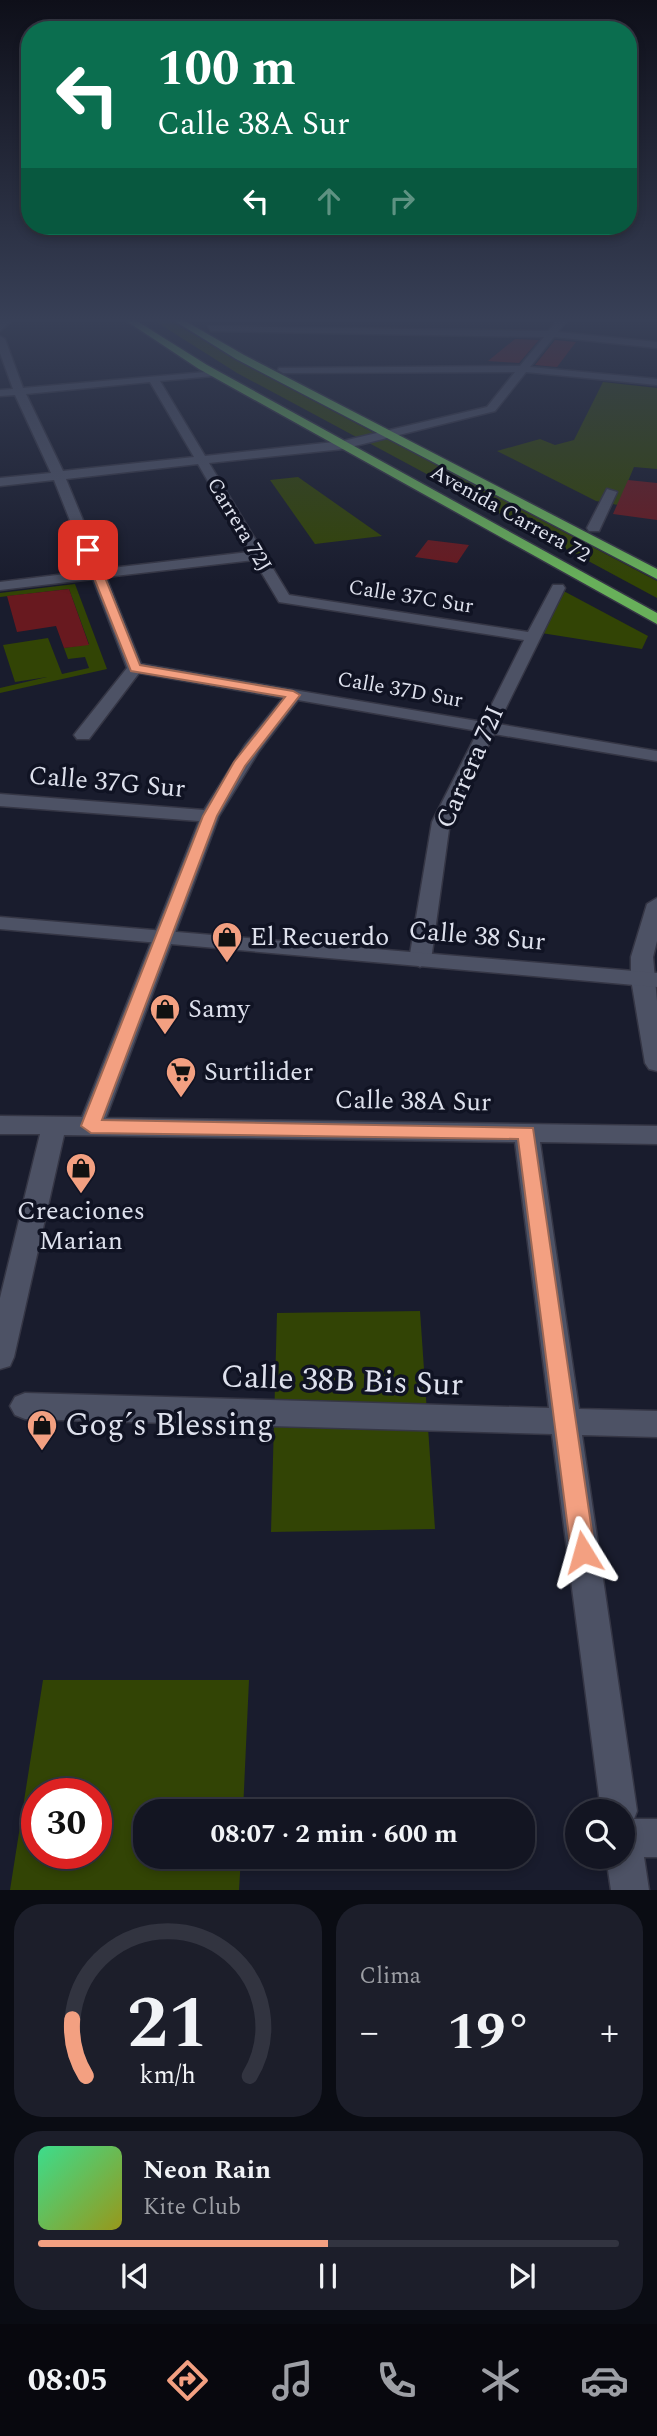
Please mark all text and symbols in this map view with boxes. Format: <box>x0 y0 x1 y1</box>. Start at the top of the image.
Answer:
text: 100 m <box>157 32 296 107</box>
icon: left <box>42 49 133 140</box>
text: Calle 38A Sur <box>157 100 350 149</box>
icon: left <box>237 182 275 220</box>
icon: ahead <box>310 182 348 220</box>
icon: right <box>383 182 421 220</box>
street label: Avenida Carrera 72 <box>424 457 596 571</box>
street label: Carrera 72J <box>198 471 280 579</box>
pin <box>58 520 118 580</box>
icon: arrive <box>69 531 107 569</box>
street label: Calle 37C Sur <box>346 571 476 623</box>
street label: Calle 37D Sur <box>335 663 465 717</box>
street label: Carrera 72I <box>425 699 515 835</box>
street label: Calle 37G Sur <box>27 755 187 809</box>
street label: Calle 38 Sur <box>407 910 547 962</box>
place label: El Recuerdo <box>250 917 389 957</box>
shop icon: El Recuerdo <box>210 920 244 964</box>
place label: Samy <box>188 989 251 1029</box>
shop icon: Samy <box>148 992 182 1036</box>
place label: Surtilider <box>204 1052 313 1092</box>
supermarket icon: Surtilider <box>164 1055 198 1099</box>
street label: Calle 38A Sur <box>334 1080 492 1122</box>
shop icon: Creaciones Marian <box>64 1151 98 1195</box>
place label: Creaciones Marian <box>17 1191 145 1261</box>
street label: Calle 38B Bis Sur <box>220 1352 464 1410</box>
place label: Gog´s Blessing <box>65 1401 274 1450</box>
shop icon: Gog´s Blessing <box>25 1408 59 1452</box>
position arrow <box>546 1515 620 1589</box>
speed limit sign: 30 <box>21 1778 112 1869</box>
map controls <box>565 1799 635 1869</box>
button: search <box>565 1799 635 1869</box>
text: 08:07 · 2 min · 600 m <box>210 1814 458 1854</box>
text: Clima <box>360 1959 421 1994</box>
text: 21 <box>127 1970 209 2081</box>
text: 19° <box>447 1993 531 2072</box>
text: − <box>360 2004 379 2062</box>
text: + <box>600 2004 619 2062</box>
text: km/h <box>140 2057 196 2095</box>
text: Neon Rain <box>143 2150 271 2190</box>
text: Kite Club <box>143 2190 241 2225</box>
icon: previous <box>116 2257 154 2295</box>
icon: pause <box>309 2257 347 2295</box>
icon: next <box>503 2257 541 2295</box>
text: 08:05 <box>28 2356 108 2405</box>
icon: directions <box>163 2356 212 2405</box>
icon: music <box>268 2356 317 2405</box>
icon: phone <box>372 2356 421 2405</box>
icon: climate <box>476 2356 525 2405</box>
icon: car <box>580 2356 629 2405</box>

